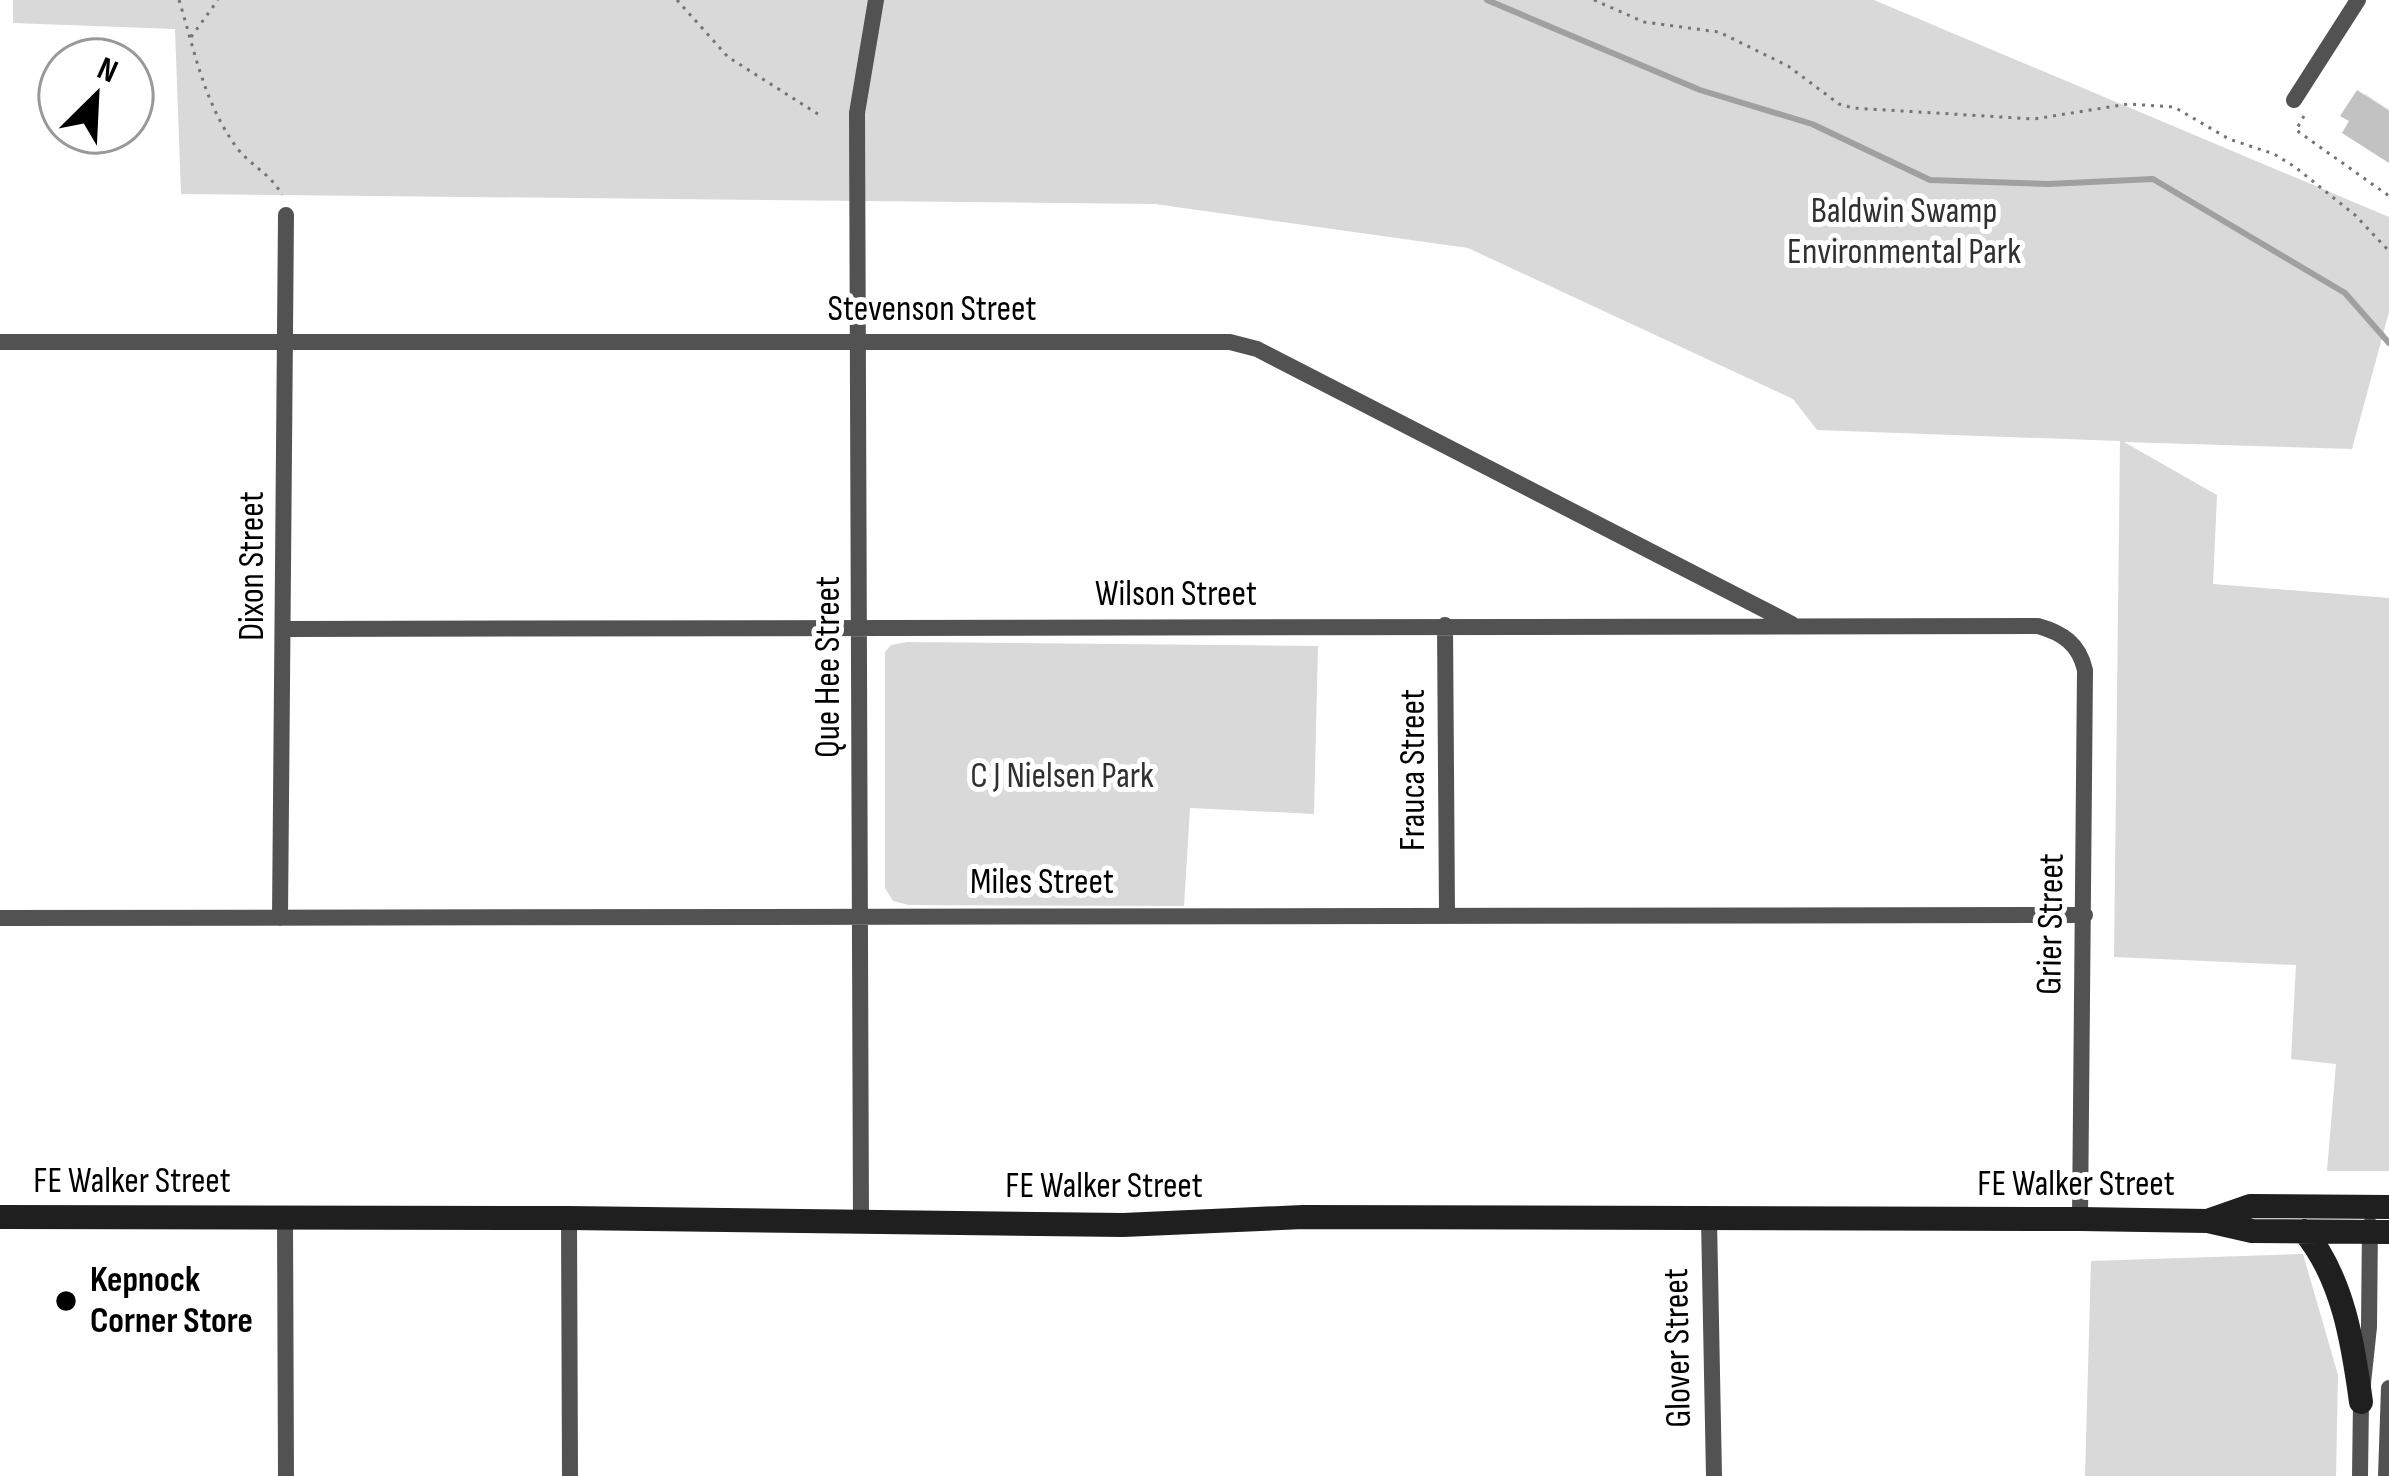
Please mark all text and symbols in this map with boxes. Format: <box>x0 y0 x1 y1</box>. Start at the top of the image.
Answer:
north arrow <box>36 36 156 156</box>
text: N <box>91 49 124 92</box>
park label: Baldwin Swamp Environmental Park <box>1787 190 2021 274</box>
street label: Stevenson Street <box>828 288 1036 331</box>
street label: Dixon Street <box>231 491 274 641</box>
street label: Wilson Street <box>1095 573 1257 616</box>
street label: Que Hee Street <box>807 576 850 758</box>
street label: Frauca Street <box>1392 689 1435 851</box>
park label: C J Nielsen Park <box>970 755 1154 798</box>
street label: Grier Street <box>2028 853 2074 995</box>
street label: Miles Street <box>970 861 1114 904</box>
street label: FE Walker Street <box>33 1160 231 1203</box>
street label: FE Walker Street <box>1977 1163 2175 1206</box>
street label: FE Walker Street <box>1005 1165 1203 1208</box>
place label: Kepnock Corner Store <box>90 1259 253 1343</box>
street label: Glover Street <box>1655 1268 1701 1428</box>
marker: Kepnock Corner Store <box>53 1288 79 1314</box>

